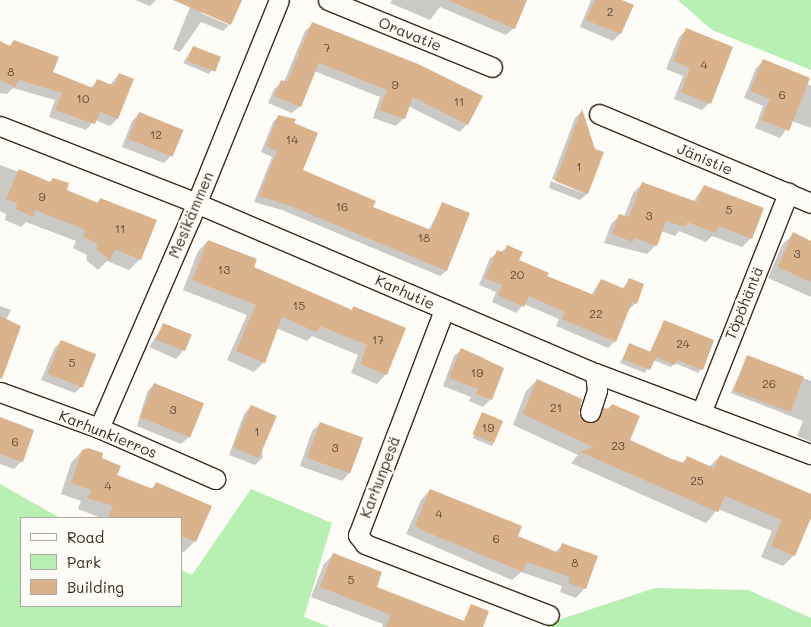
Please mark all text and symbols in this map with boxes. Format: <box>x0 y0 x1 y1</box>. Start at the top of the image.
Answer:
house number: 2 <box>607 5 613 19</box>
street label: Oravatie <box>376 13 444 55</box>
house number: 7 <box>324 41 330 55</box>
house number: 4 <box>700 58 708 72</box>
house number: 8 <box>7 65 15 79</box>
house number: 9 <box>391 78 399 92</box>
house number: 6 <box>778 88 786 102</box>
house number: 10 <box>77 92 89 106</box>
house number: 11 <box>454 95 464 109</box>
house number: 12 <box>150 128 162 142</box>
house number: 14 <box>286 133 298 147</box>
street label: Jänistie <box>675 139 735 179</box>
house number: 1 <box>576 160 582 174</box>
street label: Mesikämmen <box>165 169 217 261</box>
house number: 9 <box>38 190 46 204</box>
house number: 16 <box>336 200 348 214</box>
house number: 5 <box>726 203 732 217</box>
house number: 3 <box>645 209 653 223</box>
house number: 11 <box>115 222 125 236</box>
house number: 18 <box>418 231 430 245</box>
house number: 3 <box>793 247 801 261</box>
house number: 13 <box>218 263 230 277</box>
street label: Töpöhäntä <box>721 264 767 342</box>
house number: 20 <box>510 268 524 282</box>
street label: Karhutie <box>373 271 437 313</box>
house number: 15 <box>293 299 305 313</box>
house number: 22 <box>589 307 603 321</box>
house number: 17 <box>372 333 384 347</box>
house number: 24 <box>676 337 690 351</box>
house number: 5 <box>69 356 75 370</box>
house number: 19 <box>471 366 483 380</box>
house number: 26 <box>762 377 776 391</box>
house number: 21 <box>550 401 562 415</box>
house number: 3 <box>169 403 177 417</box>
street label: Karhunkierros <box>56 406 160 462</box>
house number: 19 <box>482 421 494 435</box>
house number: 1 <box>254 425 260 439</box>
street label: Karhunpesä <box>356 434 404 520</box>
house number: 6 <box>11 435 19 449</box>
house number: 23 <box>611 439 625 453</box>
house number: 3 <box>331 441 339 455</box>
house number: 25 <box>690 474 704 488</box>
house number: 4 <box>104 479 112 493</box>
house number: 4 <box>435 507 443 521</box>
legend <box>20 517 182 607</box>
text: Road <box>67 527 104 547</box>
house number: 6 <box>492 532 500 546</box>
text: Park <box>67 552 101 572</box>
house number: 8 <box>571 556 579 570</box>
house number: 5 <box>348 573 354 587</box>
text: Building <box>67 577 124 597</box>

